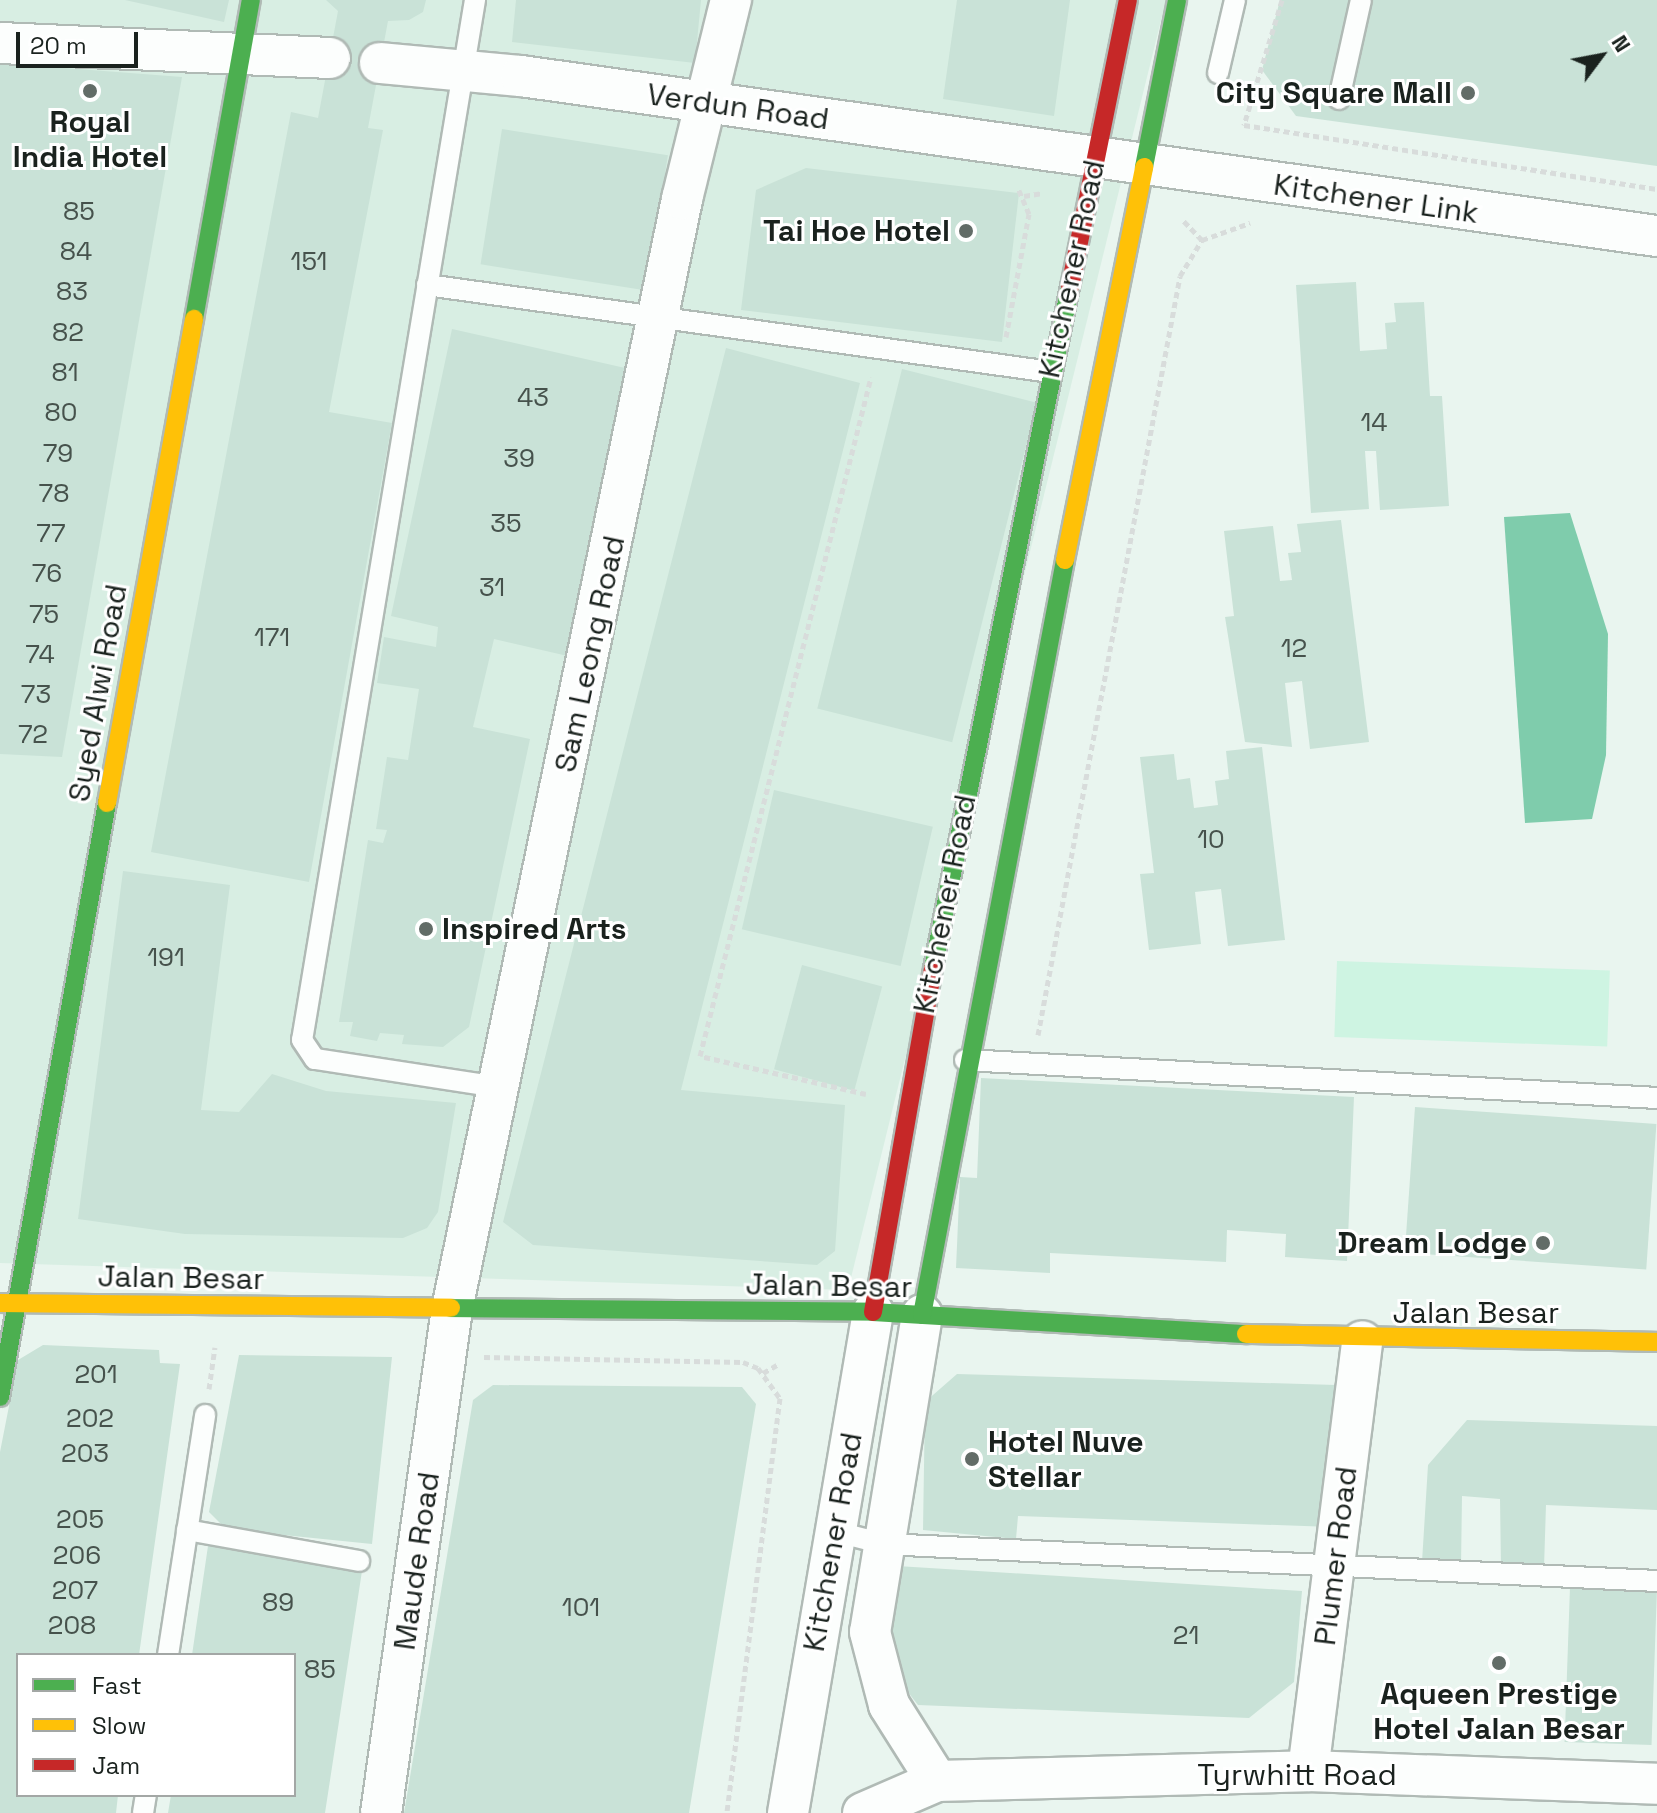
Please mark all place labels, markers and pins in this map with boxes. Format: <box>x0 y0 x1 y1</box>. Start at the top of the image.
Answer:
place label: City Square Mall <box>1216 75 1452 111</box>
marker: Royal India Hotel <box>81 82 99 100</box>
marker: City Square Mall <box>1459 84 1477 102</box>
place label: Royal India Hotel <box>13 104 167 174</box>
place label: Tai Hoe Hotel <box>763 213 950 249</box>
marker: Tai Hoe Hotel <box>957 222 975 240</box>
place label: Inspired Arts <box>442 911 627 947</box>
marker: Inspired Arts <box>417 920 435 938</box>
place label: Dream Lodge <box>1338 1225 1527 1261</box>
marker: Dream Lodge <box>1534 1234 1552 1252</box>
place label: Hotel Nuve Stellar <box>988 1424 1144 1494</box>
marker: Hotel Nuve Stellar <box>963 1450 981 1468</box>
marker: Aqueen Prestige Hotel Jalan Besar <box>1490 1654 1508 1672</box>
place label: Aqueen Prestige Hotel Jalan Besar <box>1373 1676 1625 1746</box>

